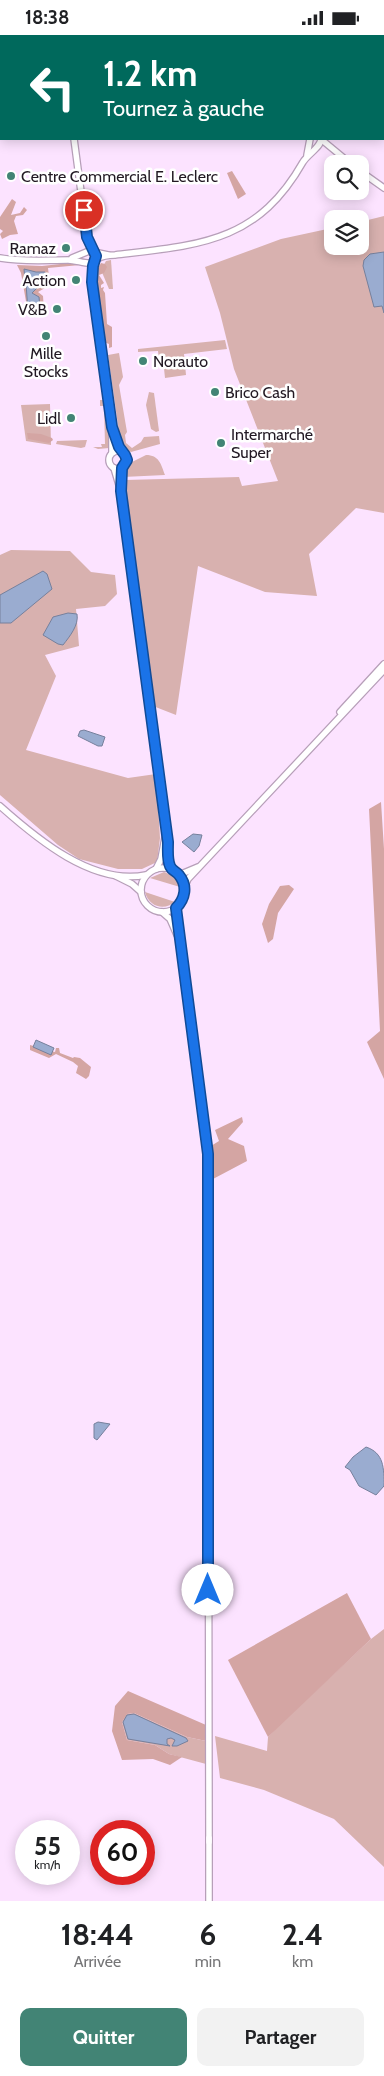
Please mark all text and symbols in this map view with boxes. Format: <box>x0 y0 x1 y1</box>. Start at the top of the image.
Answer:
text: 18:38 <box>25 6 69 29</box>
text: 1.2 km <box>103 52 197 95</box>
icon: left <box>20 55 85 120</box>
text: Tournez à gauche <box>103 95 264 122</box>
map controls <box>324 155 369 255</box>
button: search <box>324 155 369 200</box>
place label: Centre Commercial E. Leclerc <box>21 167 218 186</box>
marker: Centre Commercial E. Leclerc <box>5 170 17 182</box>
pin <box>63 189 105 231</box>
icon: arrive <box>70 196 98 224</box>
button: layers <box>324 210 369 255</box>
place label: Ramaz <box>10 239 56 258</box>
marker: Ramaz <box>60 242 72 254</box>
place label: Action <box>23 271 66 290</box>
marker: Action <box>70 274 82 286</box>
place label: V&B <box>18 300 47 319</box>
marker: V&B <box>51 303 63 315</box>
marker: Mille Stocks <box>40 330 52 342</box>
place label: Mille Stocks <box>24 344 69 381</box>
place label: Norauto <box>153 352 208 371</box>
marker: Norauto <box>137 355 149 367</box>
place label: Brico Cash <box>225 383 295 402</box>
marker: Brico Cash <box>209 386 221 398</box>
place label: Lidl <box>37 409 61 428</box>
marker: Lidl <box>65 412 77 424</box>
place label: Intermarché Super <box>231 425 313 462</box>
marker: Intermarché Super <box>215 437 227 449</box>
position arrow <box>181 1563 233 1615</box>
speed limit sign: 60 <box>90 1820 155 1885</box>
text: 55 <box>34 1831 61 1861</box>
text: km/h <box>34 1857 61 1872</box>
text: 18:44 <box>61 1916 134 1953</box>
text: 6 <box>200 1916 216 1953</box>
text: 2.4 <box>282 1916 323 1953</box>
text: Arrivée <box>74 1952 121 1971</box>
text: min <box>195 1952 221 1971</box>
text: km <box>292 1952 313 1971</box>
button: Quitter <box>20 2008 187 2066</box>
button: Partager <box>197 2008 364 2066</box>

